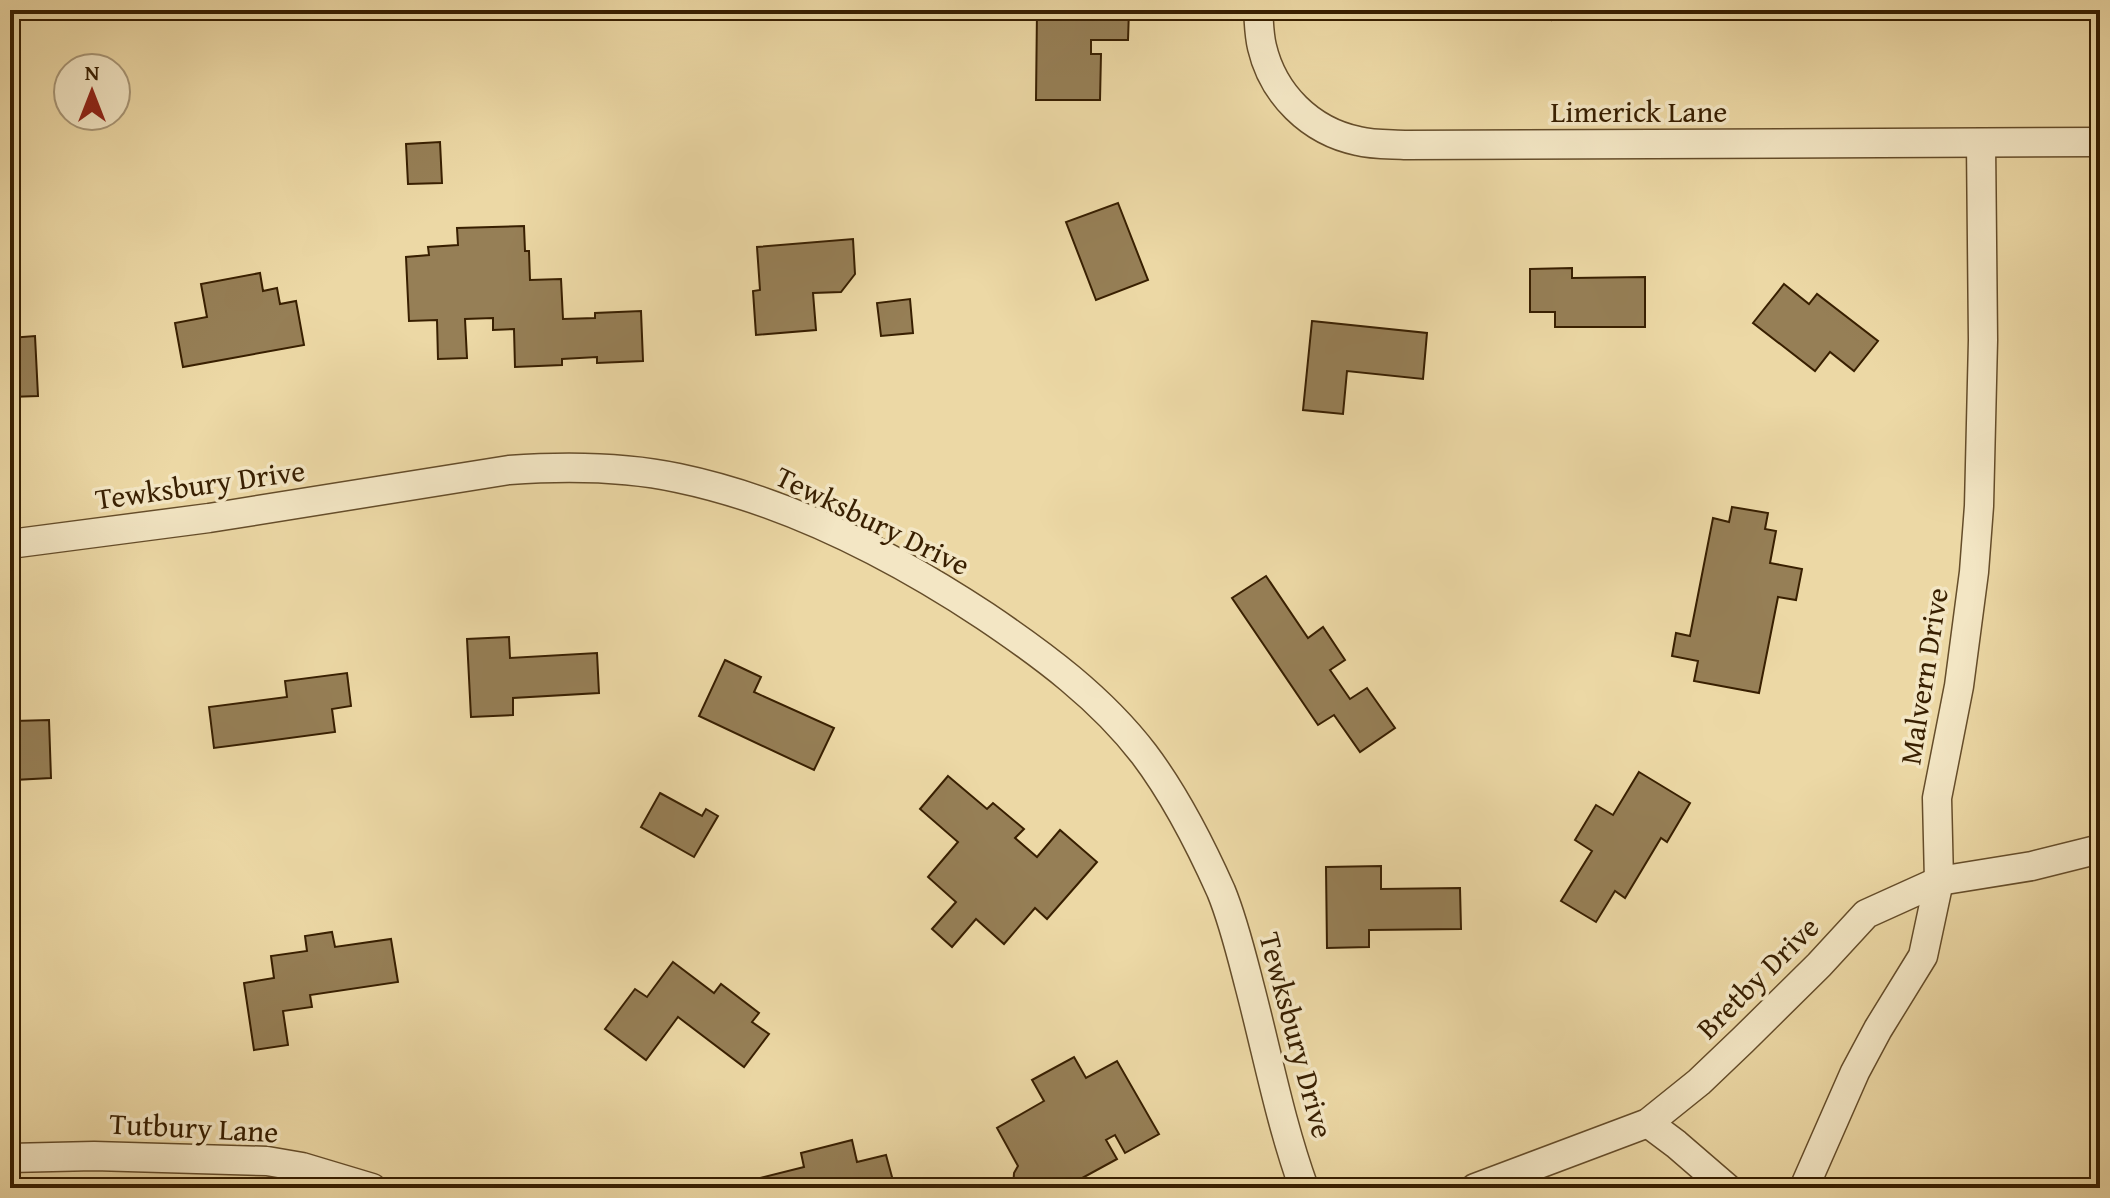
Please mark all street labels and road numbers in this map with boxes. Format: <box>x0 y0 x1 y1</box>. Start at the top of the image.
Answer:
street label: Limerick Lane <box>1551 89 1727 133</box>
street label: Tewksbury Drive <box>92 448 308 520</box>
street label: Tewksbury Drive <box>768 454 978 586</box>
street label: Malvern Drive <box>1887 584 1959 768</box>
street label: Bretby Drive <box>1686 906 1828 1048</box>
street label: Tewksbury Drive <box>1248 927 1346 1143</box>
street label: Tutbury Lane <box>108 1101 280 1153</box>

